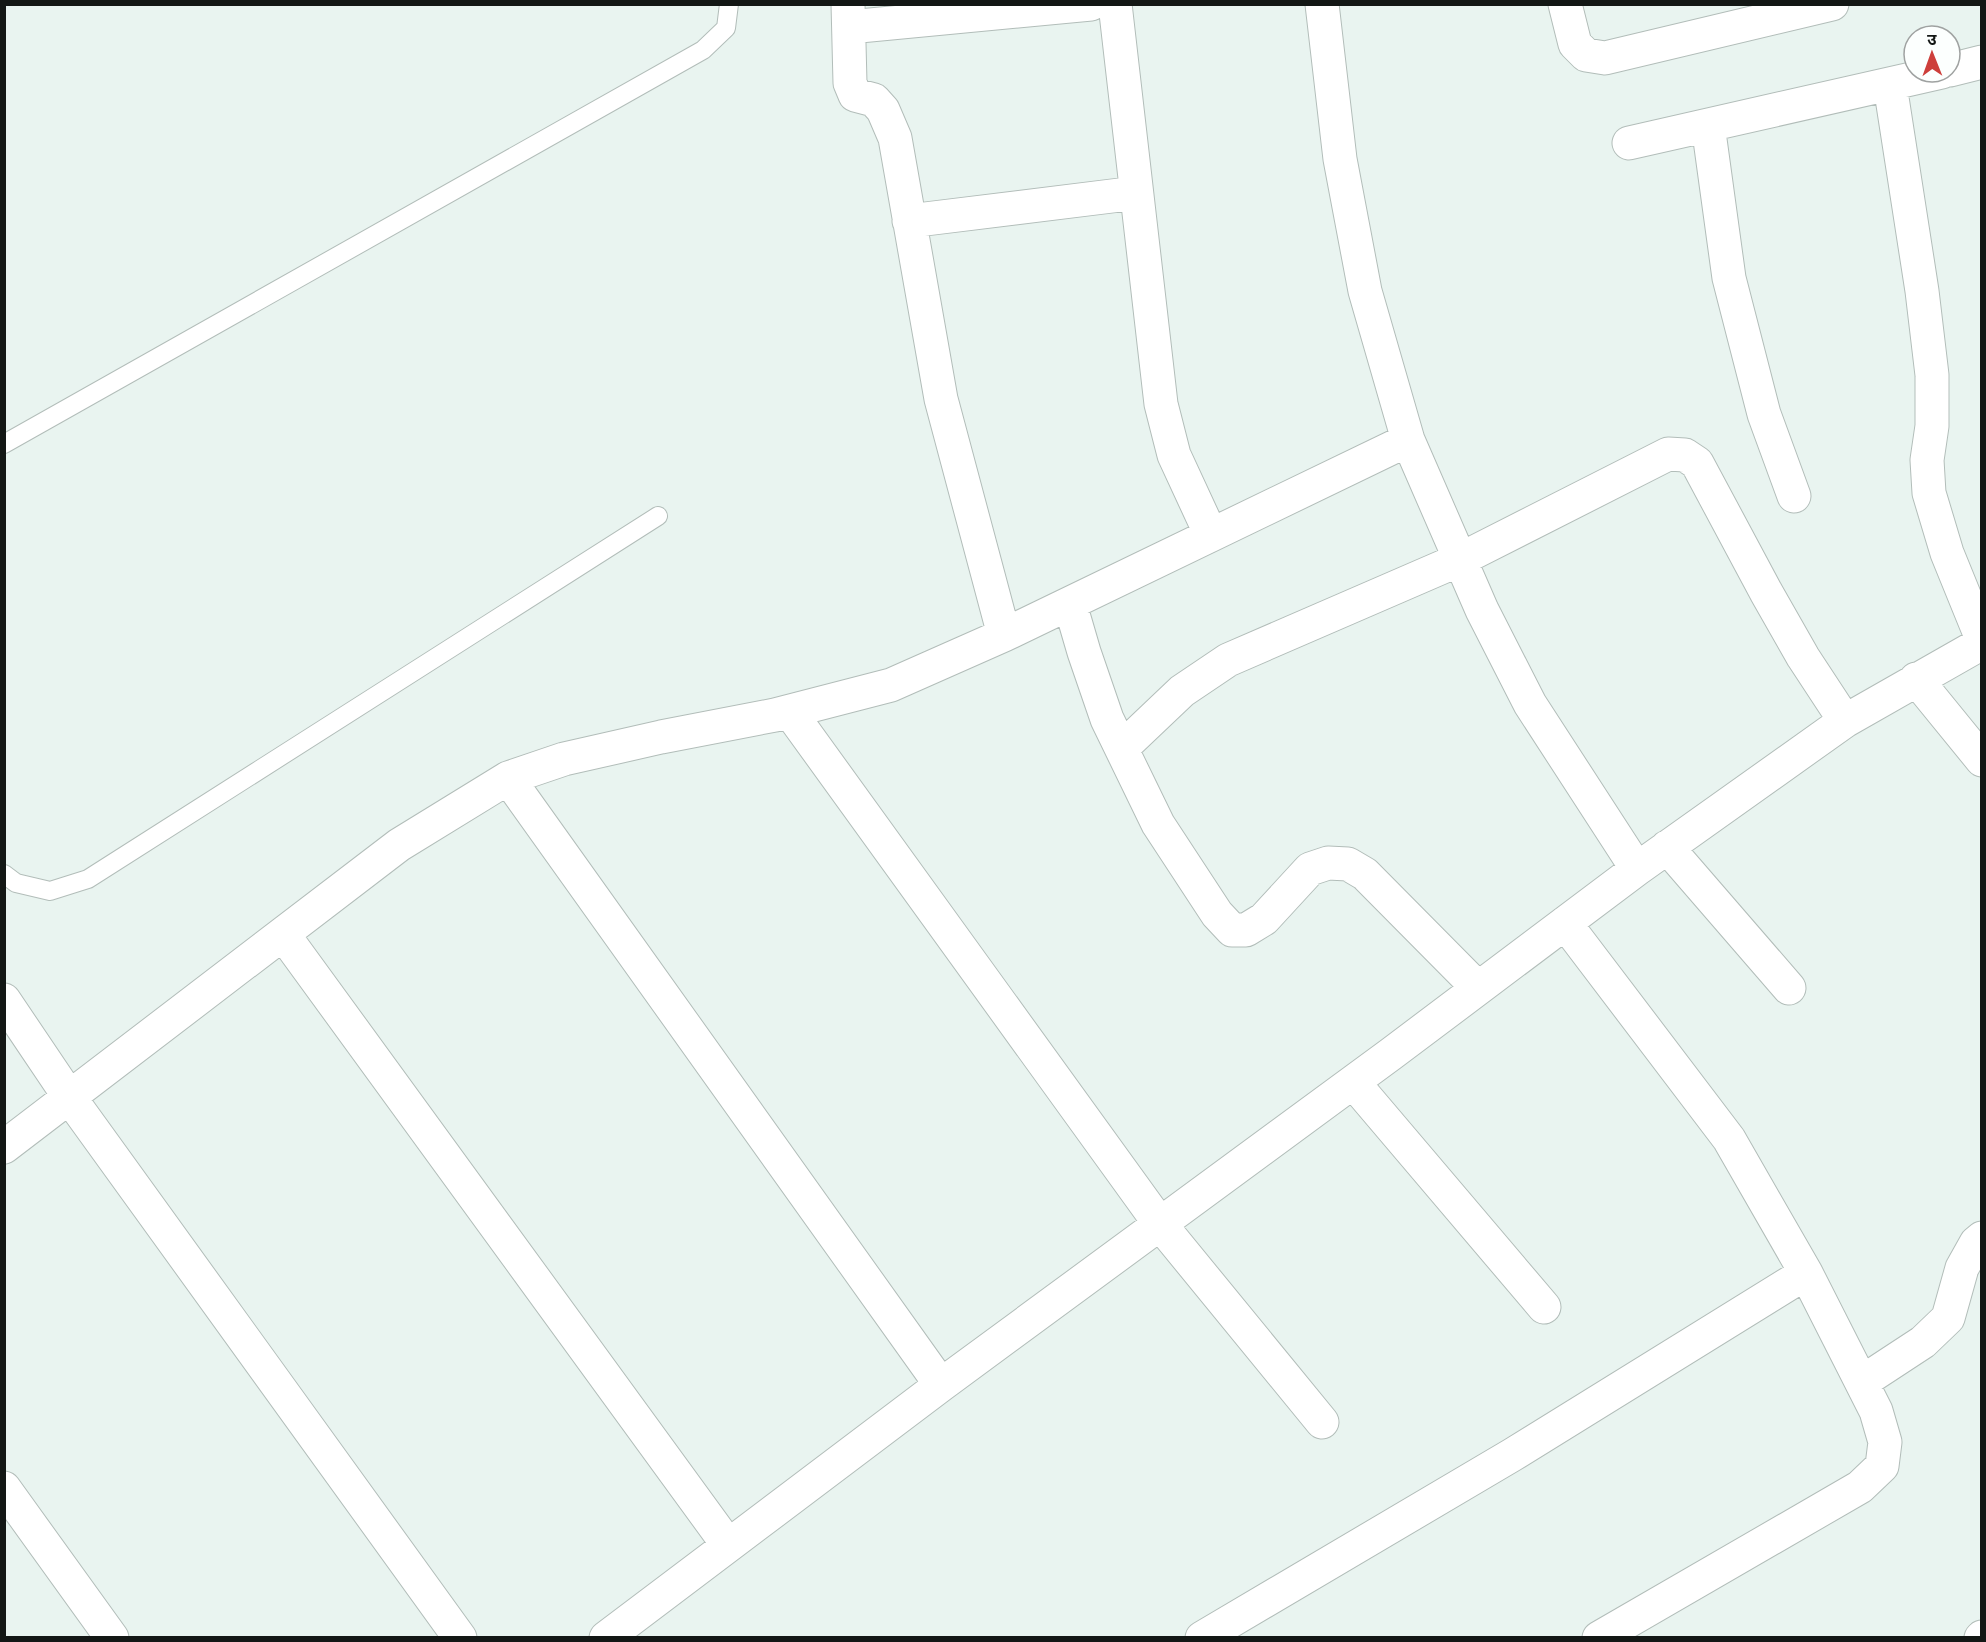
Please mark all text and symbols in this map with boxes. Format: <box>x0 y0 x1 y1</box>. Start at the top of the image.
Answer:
north arrow <box>1902 24 1962 84</box>
text: उ <box>1927 30 1937 49</box>

